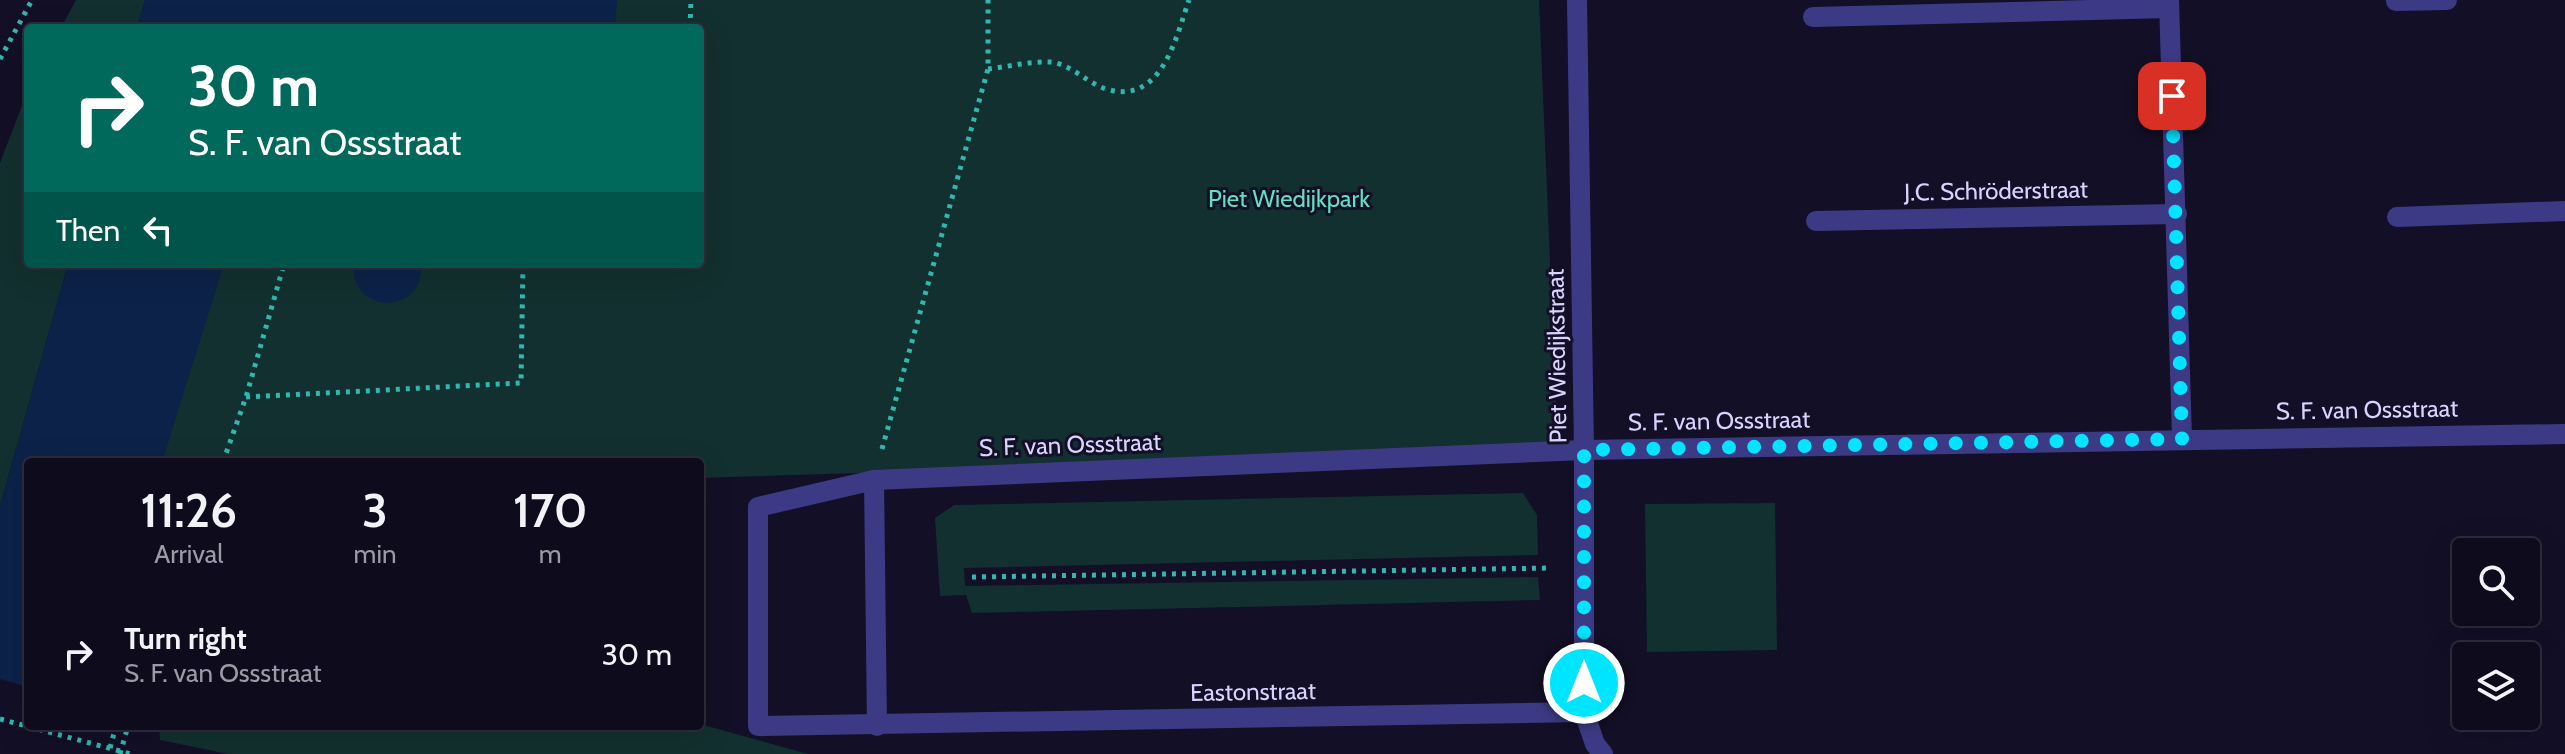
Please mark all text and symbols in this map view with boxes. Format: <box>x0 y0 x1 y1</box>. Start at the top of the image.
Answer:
text: 30 m <box>188 52 319 120</box>
icon: right <box>56 56 160 160</box>
pin <box>2138 62 2206 130</box>
icon: arrive <box>2150 74 2194 118</box>
text: S. F. van Ossstraat <box>188 120 461 164</box>
street label: J.C. Schröderstraat <box>1903 174 2088 207</box>
park label: Piet Wiedijkpark <box>1208 184 1370 213</box>
icon: left <box>136 208 180 252</box>
text: Then <box>56 212 120 249</box>
street label: Piet Wiedijkstraat <box>1540 268 1573 444</box>
street label: S. F. van Ossstraat <box>2276 393 2458 426</box>
street label: S. F. van Ossstraat <box>1628 404 1810 437</box>
street label: S. F. van Ossstraat <box>978 427 1162 462</box>
text: 11:26 <box>140 481 237 539</box>
text: 3 <box>362 481 388 539</box>
text: 170 <box>513 481 588 539</box>
text: Arrival <box>154 538 223 570</box>
text: min <box>354 538 396 570</box>
text: m <box>539 538 562 570</box>
map controls <box>2452 538 2540 730</box>
button: search <box>2452 538 2540 626</box>
text: Turn right <box>124 620 247 657</box>
icon: right <box>56 632 100 676</box>
text: 30 m <box>602 636 672 673</box>
position arrow <box>1542 641 1626 725</box>
button: layers <box>2452 642 2540 730</box>
text: S. F. van Ossstraat <box>124 657 321 689</box>
street label: Eastonstraat <box>1190 676 1316 707</box>

